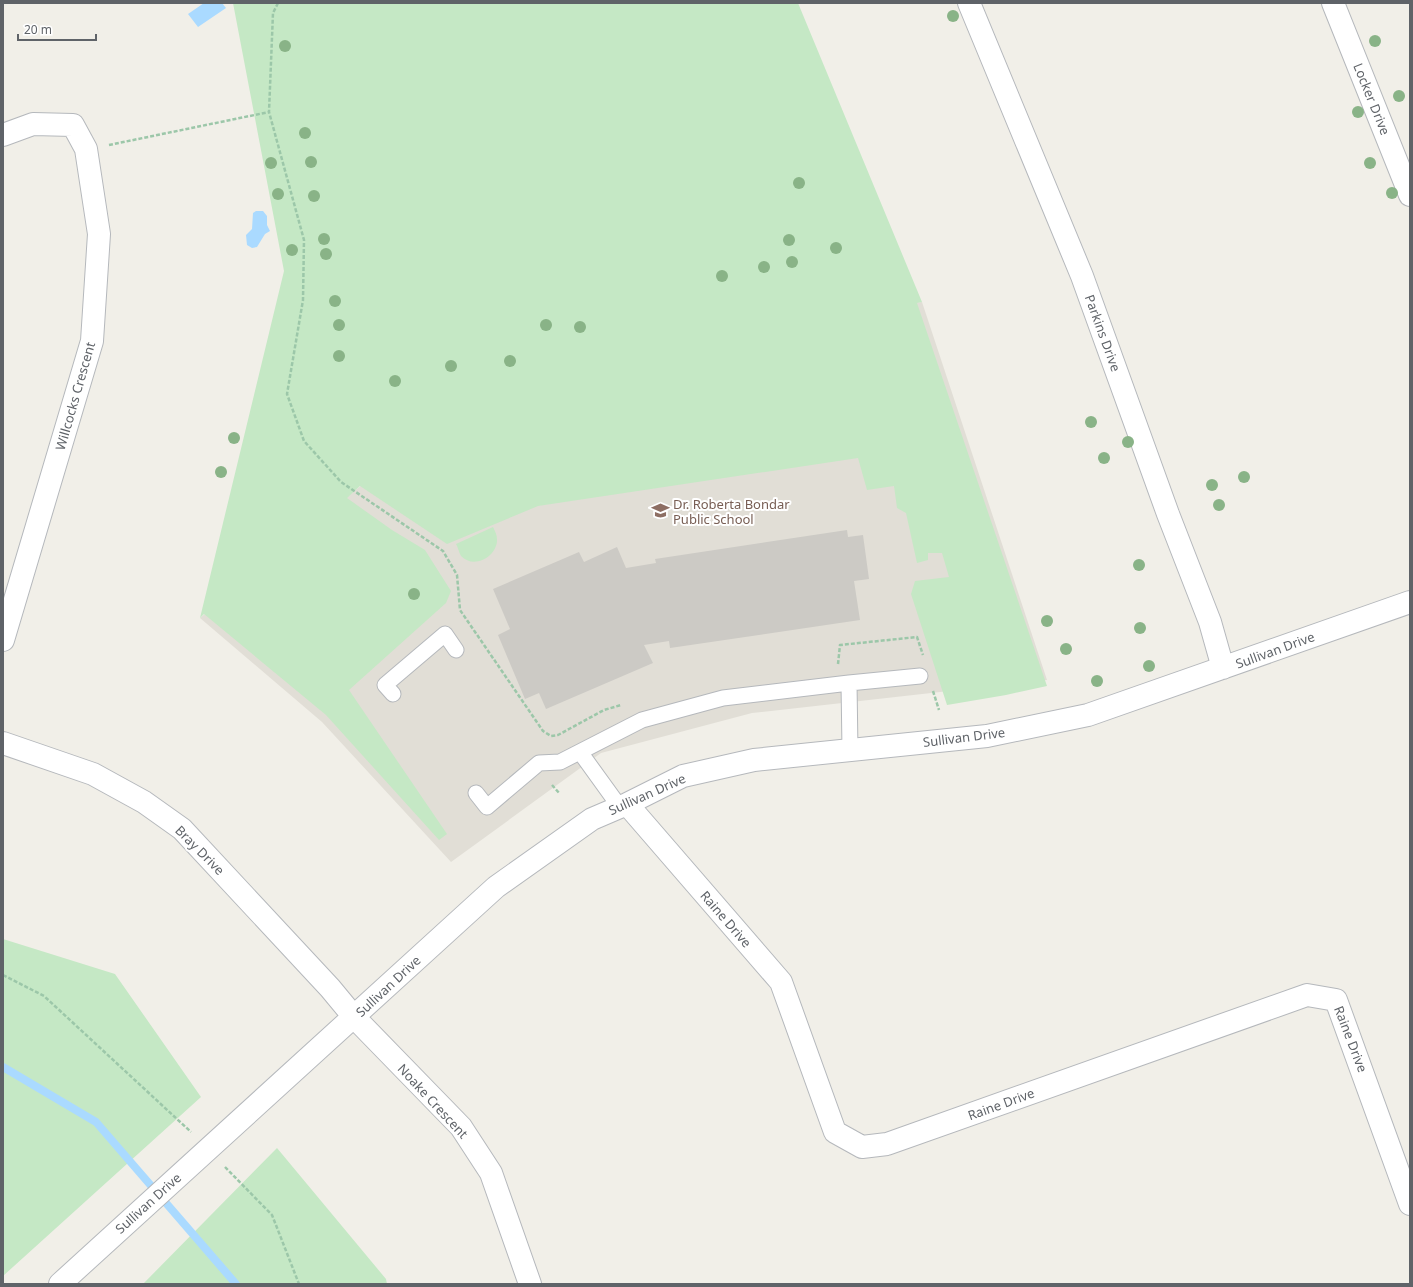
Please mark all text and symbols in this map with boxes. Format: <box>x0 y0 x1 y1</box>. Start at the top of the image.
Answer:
scale bar <box>18 16 96 42</box>
text: 20 m <box>24 21 52 38</box>
street label: Locker Drive <box>1349 60 1395 138</box>
street label: Parkins Drive <box>1081 292 1125 374</box>
street label: Willcocks Crescent <box>51 339 99 452</box>
place label: Dr. Roberta Bondar Public School <box>673 495 790 528</box>
school or university icon: Dr. Roberta Bondar Public School <box>650 501 670 521</box>
street label: Sullivan Drive <box>1233 627 1317 673</box>
street label: Sullivan Drive <box>922 723 1006 751</box>
street label: Sullivan Drive <box>606 769 688 819</box>
street label: Bray Drive <box>171 821 229 879</box>
street label: Raine Drive <box>696 887 756 951</box>
street label: Sullivan Drive <box>352 951 424 1021</box>
street label: Raine Drive <box>1330 1003 1372 1075</box>
street label: Noake Crescent <box>394 1060 472 1142</box>
street label: Raine Drive <box>965 1084 1037 1124</box>
street label: Sullivan Drive <box>111 1169 185 1237</box>

